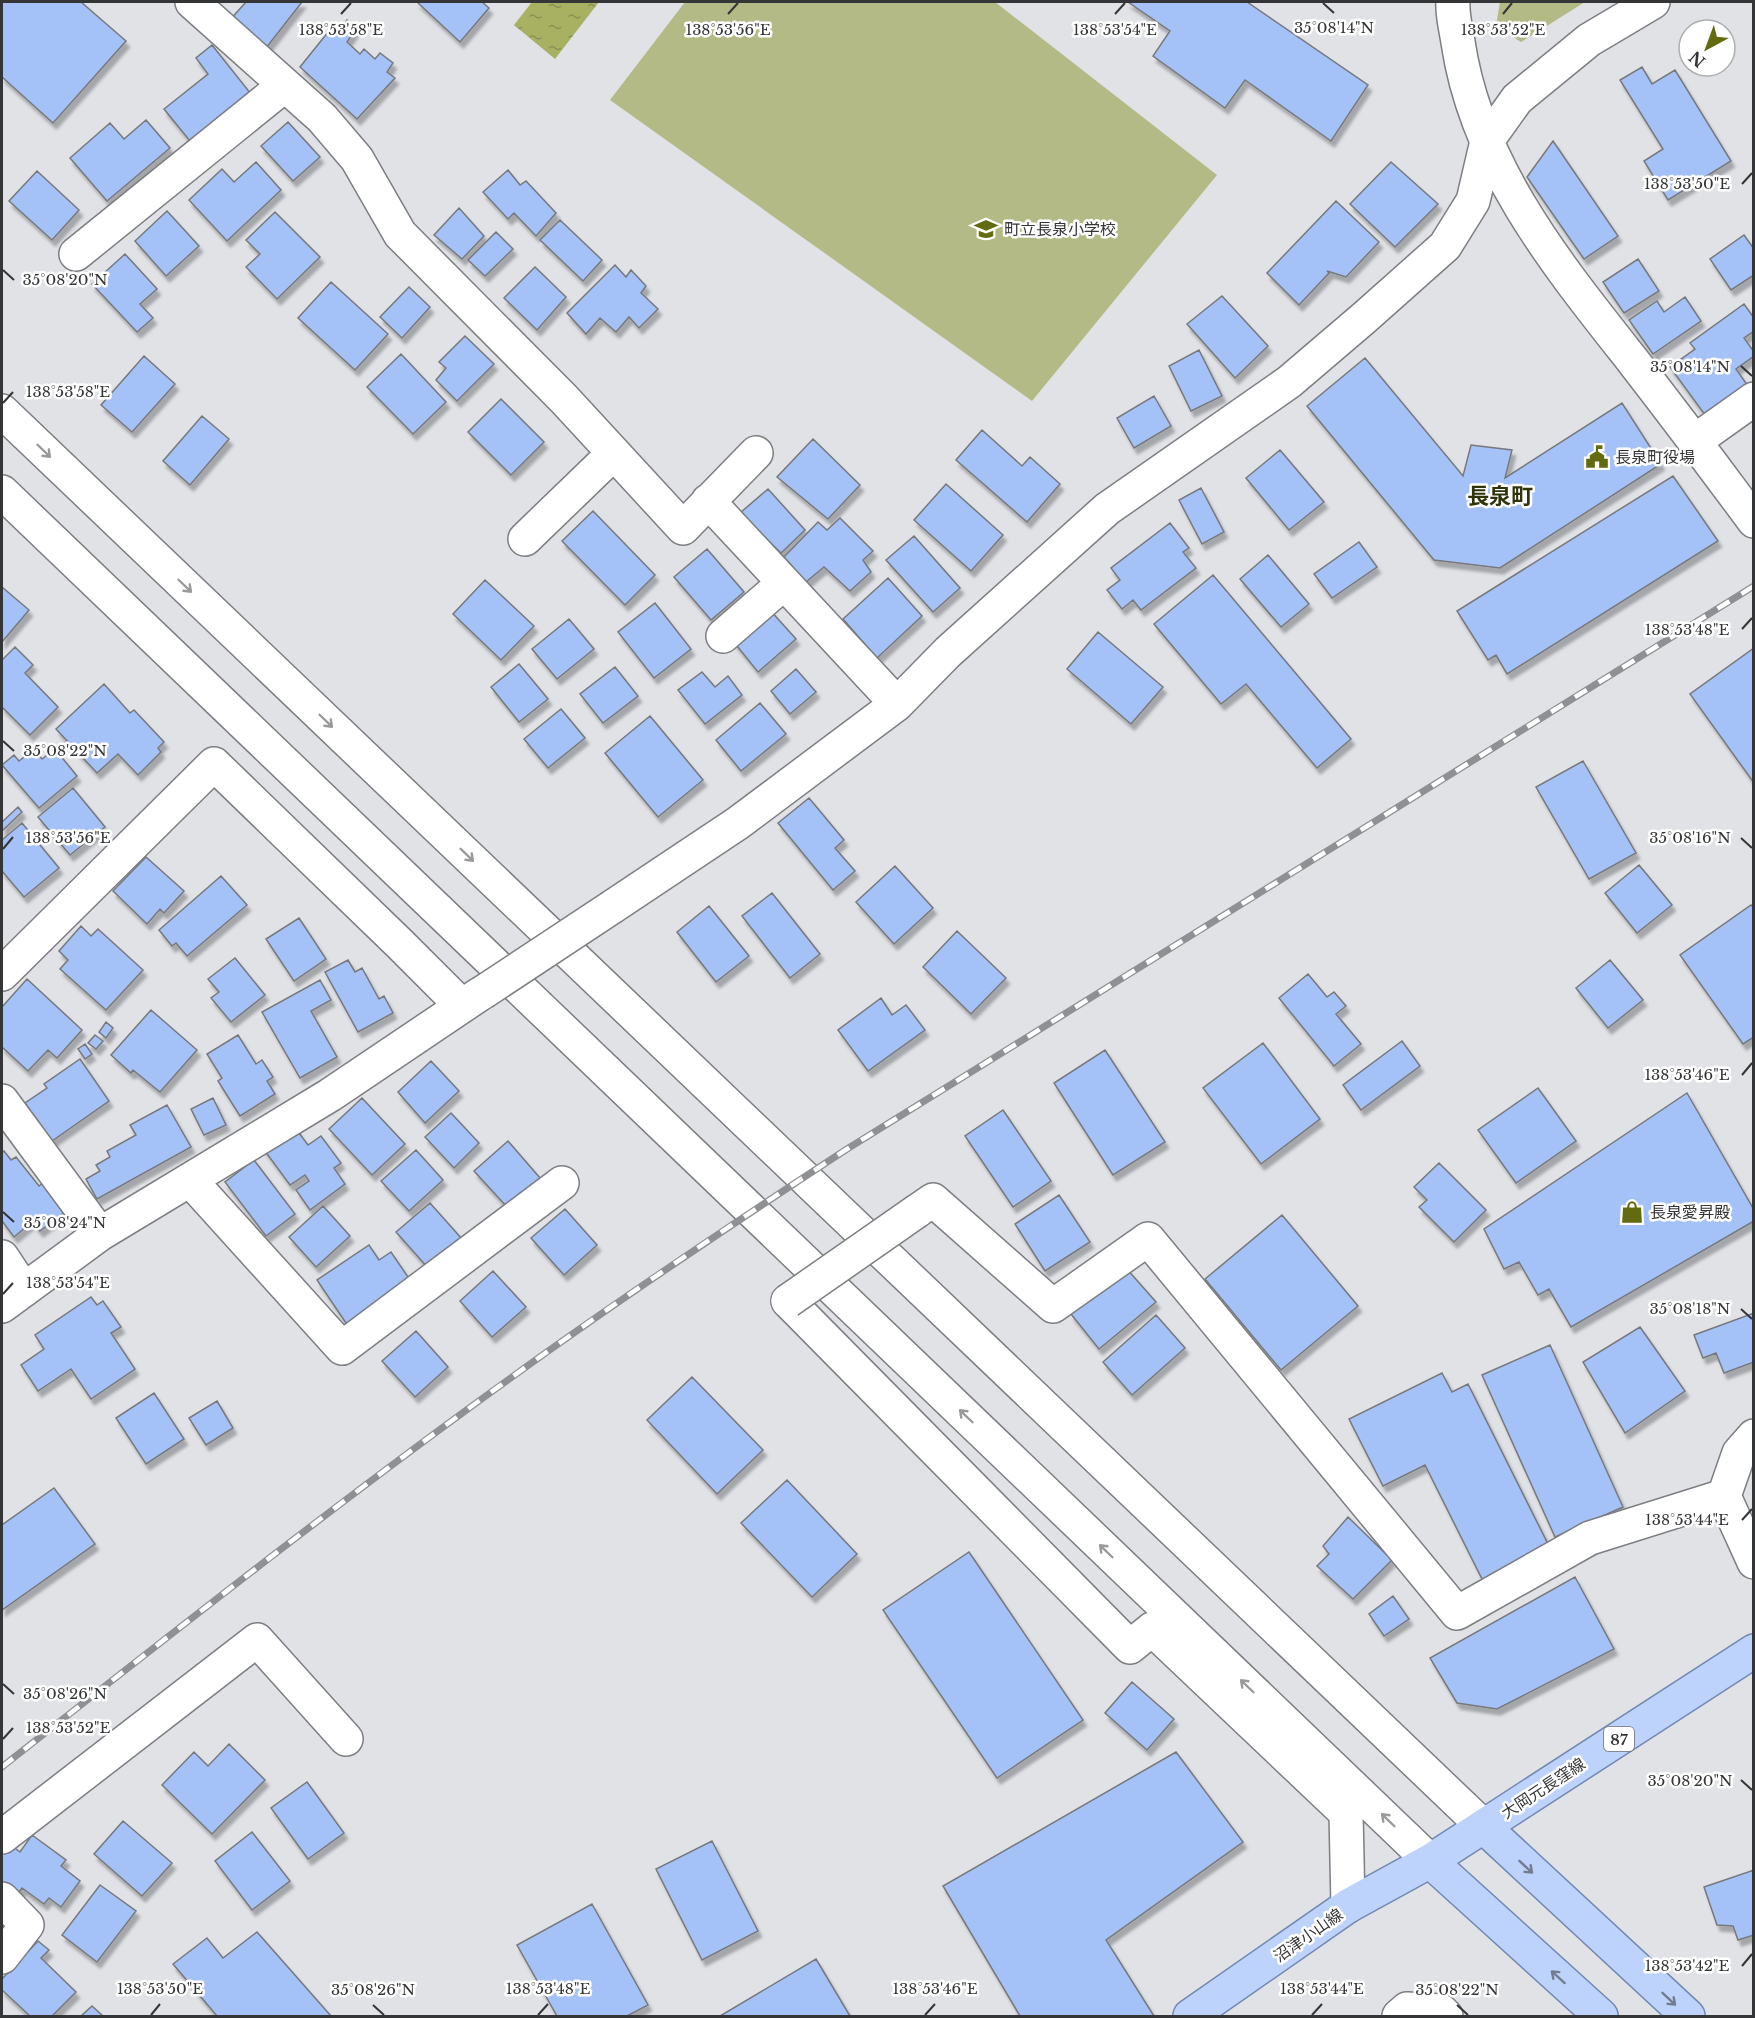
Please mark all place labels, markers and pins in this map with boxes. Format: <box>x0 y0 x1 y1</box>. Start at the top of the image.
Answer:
school or university icon: 町立長泉小学校 <box>973 216 999 242</box>
place label: 町立長泉小学校 <box>1004 219 1116 239</box>
public building icon: 長泉町役場 <box>1584 444 1610 470</box>
place label: 長泉町役場 <box>1615 447 1695 467</box>
shop icon: 長泉愛昇殿 <box>1619 1199 1645 1225</box>
place label: 長泉愛昇殿 <box>1650 1202 1730 1222</box>

